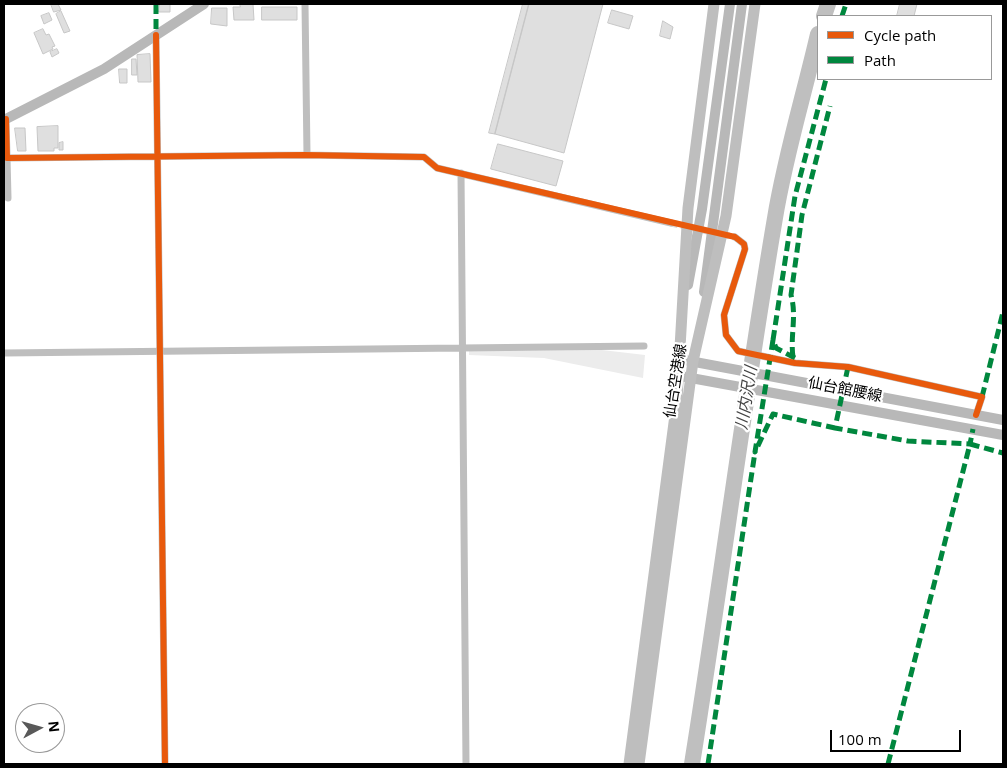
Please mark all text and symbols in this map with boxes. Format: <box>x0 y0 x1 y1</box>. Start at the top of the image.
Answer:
legend <box>817 15 992 80</box>
text: Cycle path <box>864 25 936 45</box>
text: Path <box>864 50 896 70</box>
street label: 仙台空港線 <box>661 343 691 419</box>
water label: 川内沢川 <box>733 365 761 431</box>
street label: 仙台館腰線 <box>806 374 884 406</box>
north arrow <box>15 703 65 753</box>
text: N <box>44 720 64 733</box>
scale bar <box>832 720 963 752</box>
text: 100 m <box>838 729 882 749</box>

